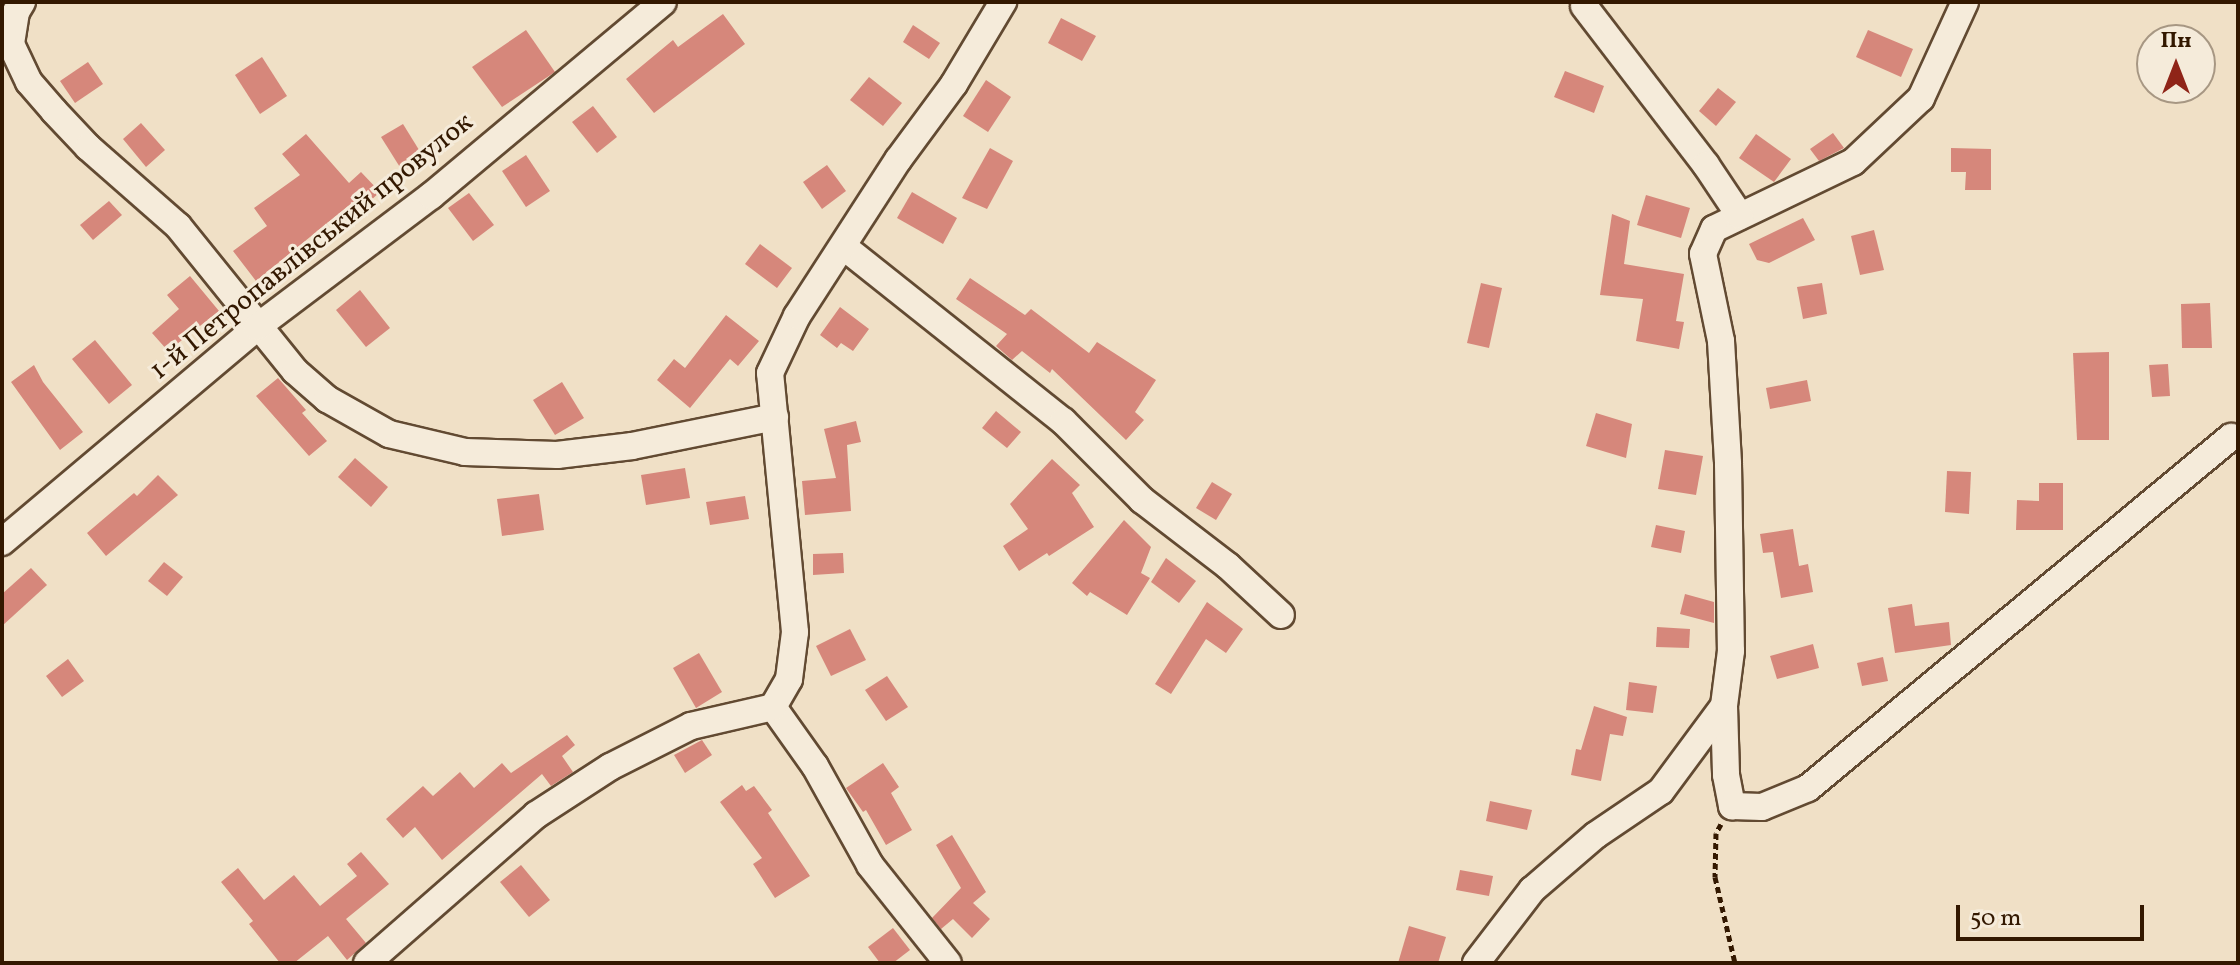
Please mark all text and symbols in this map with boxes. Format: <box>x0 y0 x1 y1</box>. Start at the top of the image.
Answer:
north arrow <box>2136 24 2216 104</box>
text: Пн <box>2160 26 2192 57</box>
street label: 1-й Петропавлівський провулок <box>144 106 480 388</box>
scale bar <box>1960 889 2148 939</box>
text: 50 m <box>1970 902 2022 936</box>

